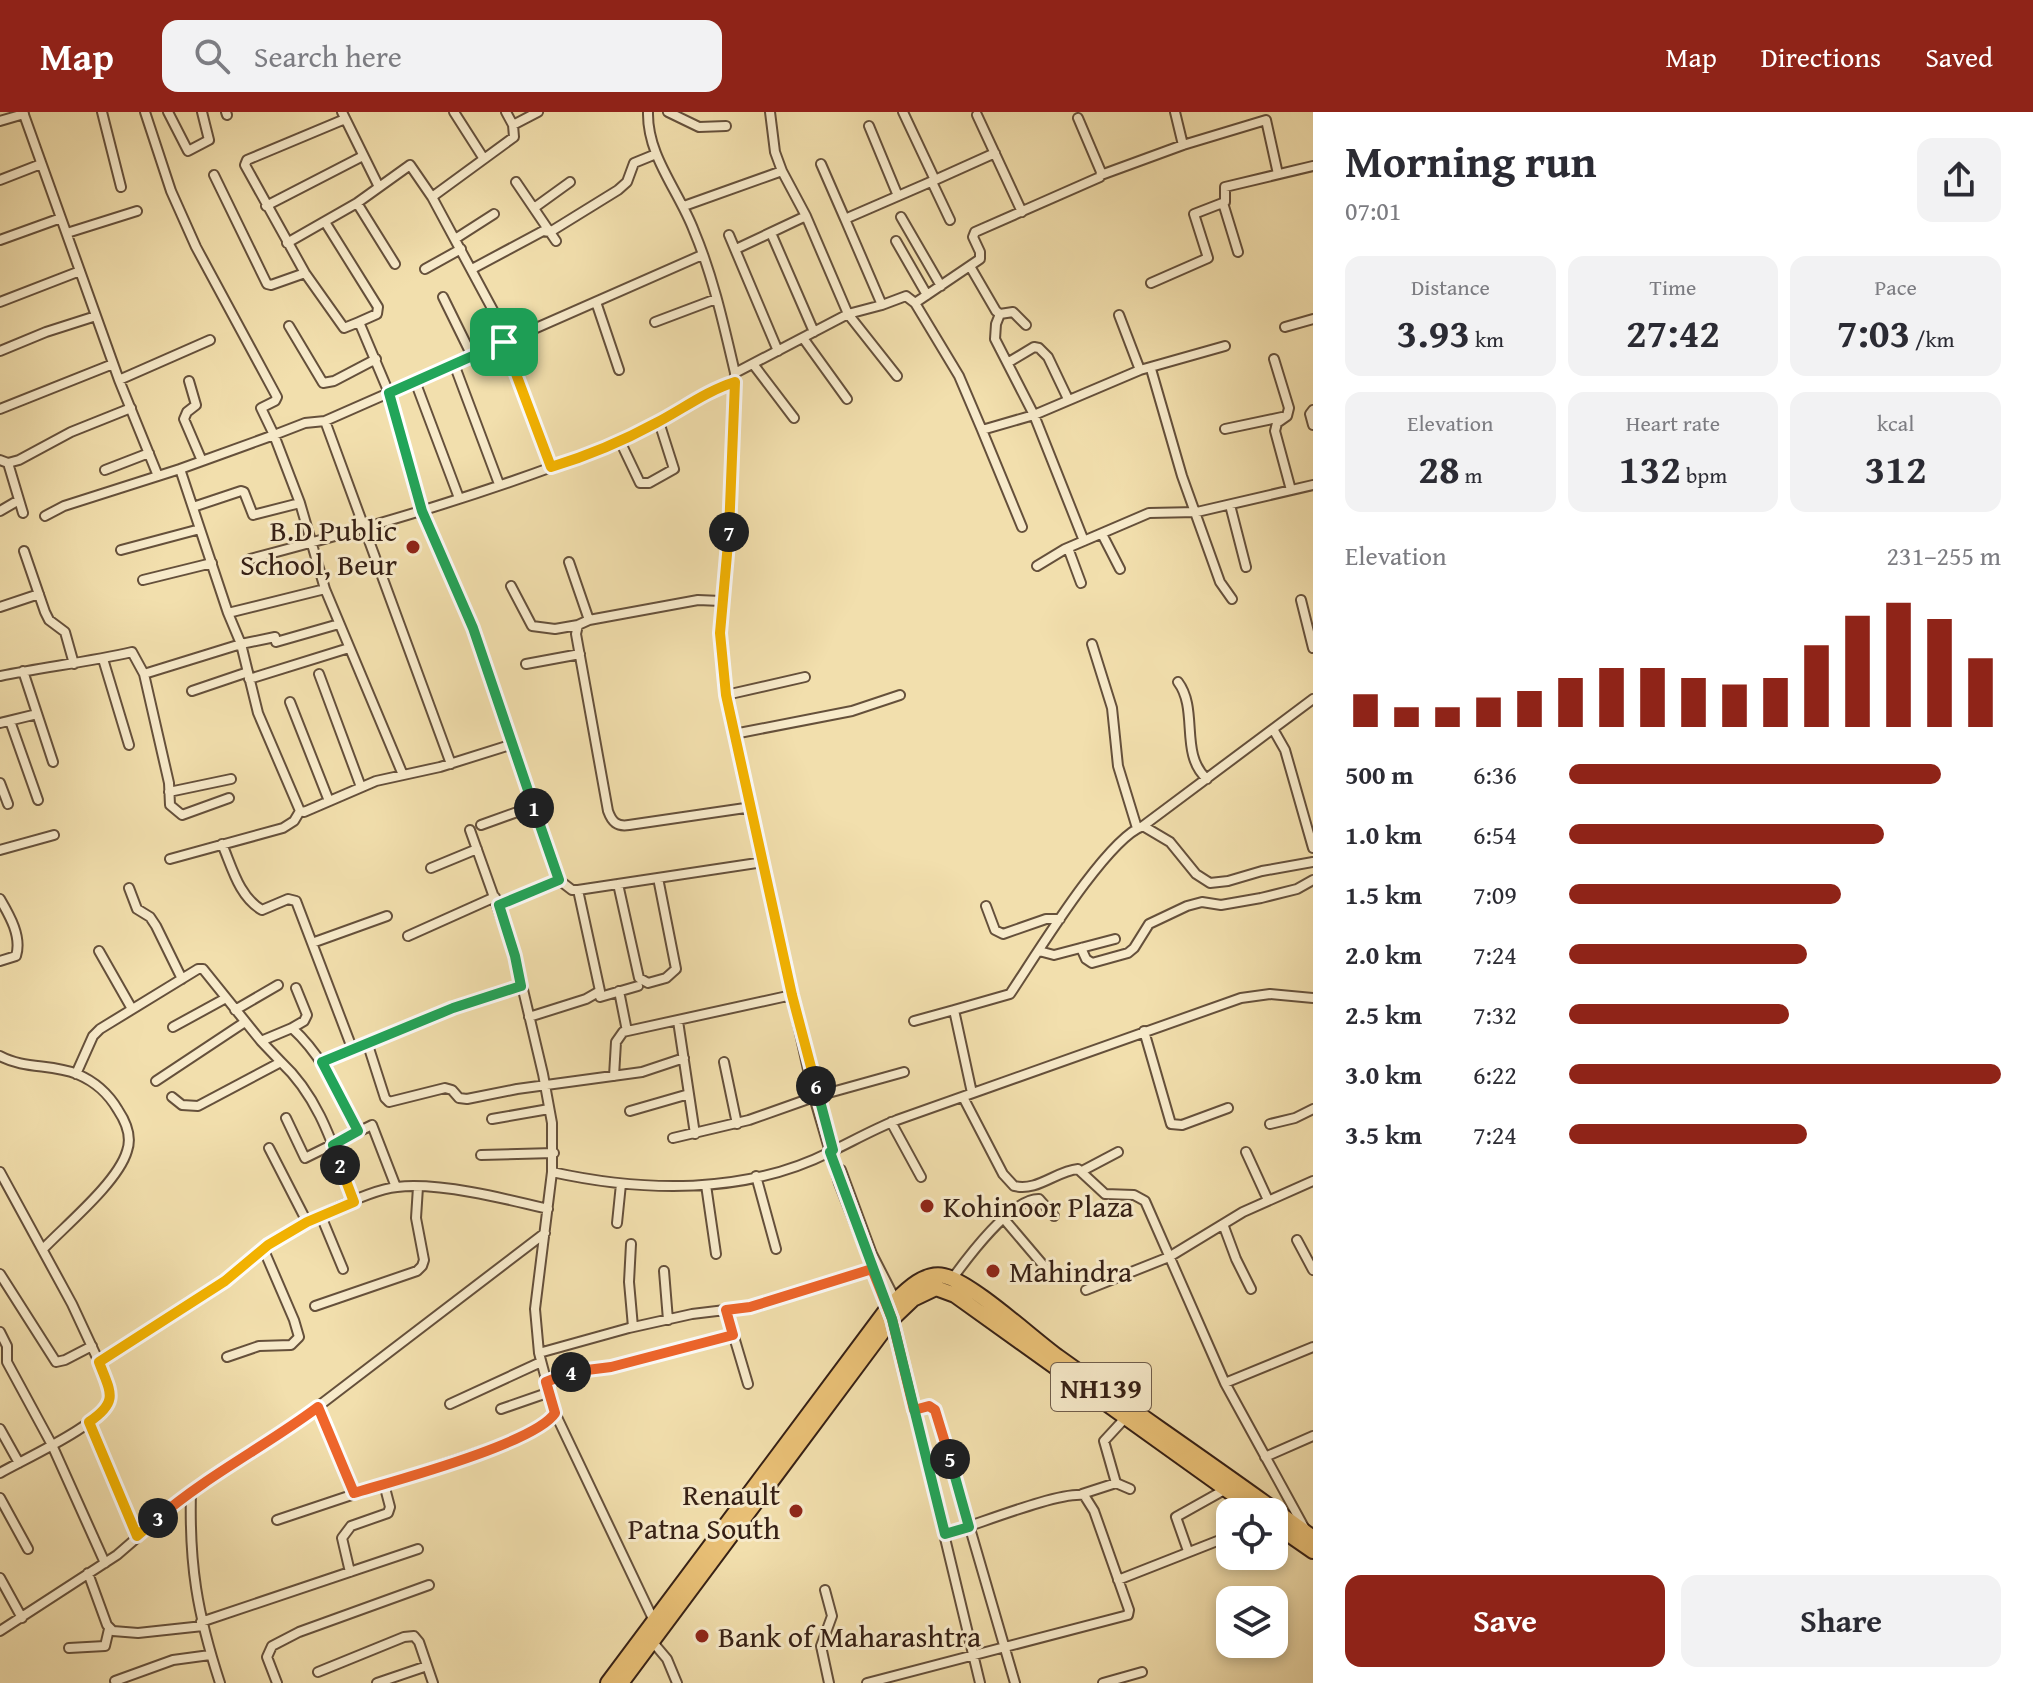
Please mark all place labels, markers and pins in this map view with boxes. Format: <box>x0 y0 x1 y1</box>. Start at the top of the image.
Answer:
pin <box>470 308 538 376</box>
place label: B.D Public School, Beur <box>240 508 397 586</box>
pin: 7 <box>709 512 749 552</box>
marker: B.D Public School, Beur <box>404 538 422 556</box>
pin: 1 <box>514 788 554 828</box>
pin: 6 <box>796 1066 836 1106</box>
pin: 2 <box>320 1145 360 1185</box>
place label: Kohinoor Plaza <box>943 1184 1134 1228</box>
marker: Kohinoor Plaza <box>918 1197 936 1215</box>
place label: Mahindra <box>1009 1249 1132 1293</box>
marker: Mahindra <box>984 1262 1002 1280</box>
pin: 4 <box>551 1352 591 1392</box>
pin: 5 <box>930 1439 970 1479</box>
place label: Renault Patna South <box>628 1472 780 1550</box>
pin: 3 <box>138 1498 178 1538</box>
marker: Renault Patna South <box>787 1502 805 1520</box>
place label: Bank of Maharashtra <box>718 1614 981 1658</box>
marker: Bank of Maharashtra <box>693 1627 711 1645</box>

